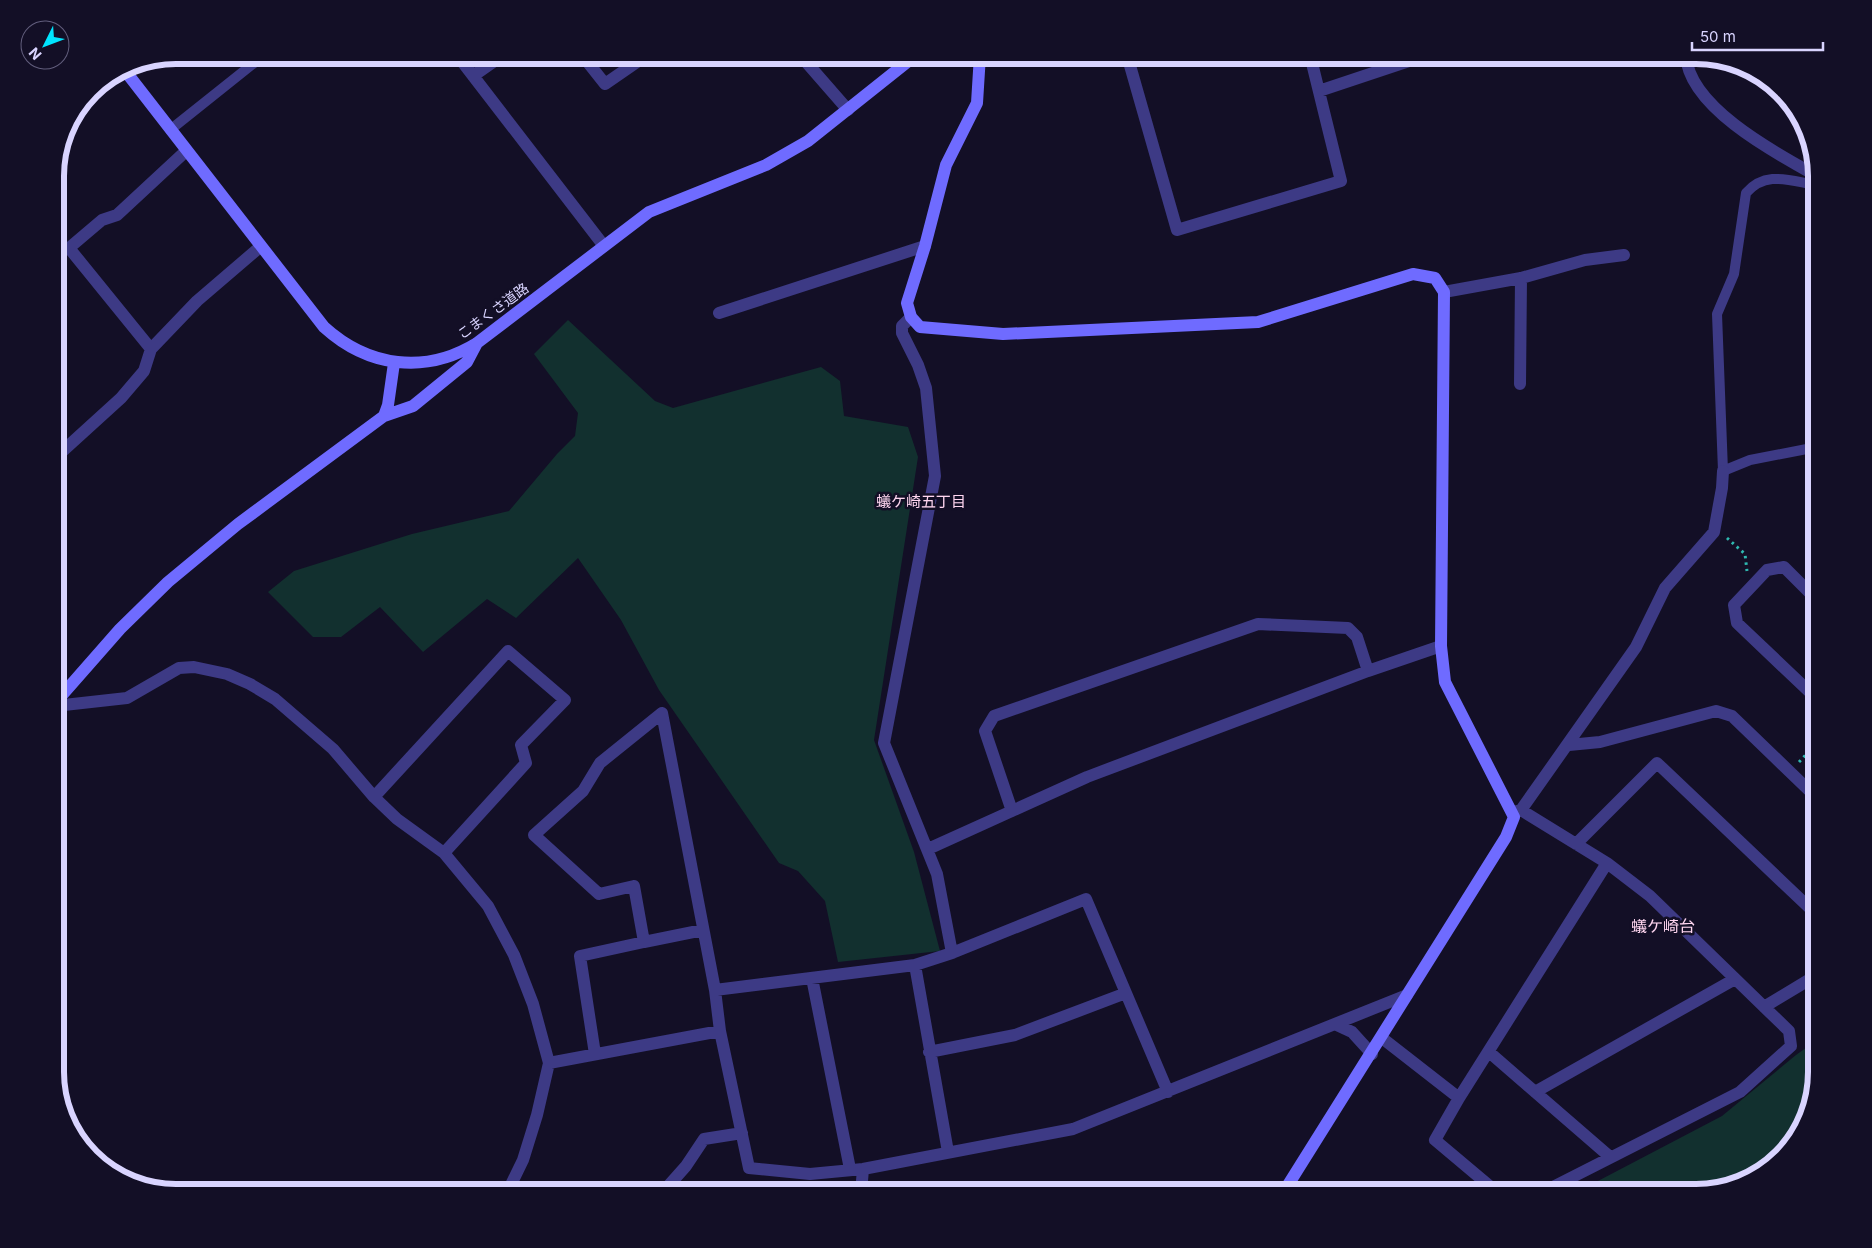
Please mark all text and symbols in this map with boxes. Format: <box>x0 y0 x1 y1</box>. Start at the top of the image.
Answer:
north arrow <box>20 20 70 70</box>
scale bar <box>1692 20 1823 52</box>
text: 50 m <box>1700 27 1736 46</box>
text: N <box>25 44 45 64</box>
street label: こまくさ道路 <box>454 279 532 342</box>
district label: 蟻ケ崎五丁目 <box>876 492 966 511</box>
district label: 蟻ケ崎台 <box>1631 916 1695 936</box>

